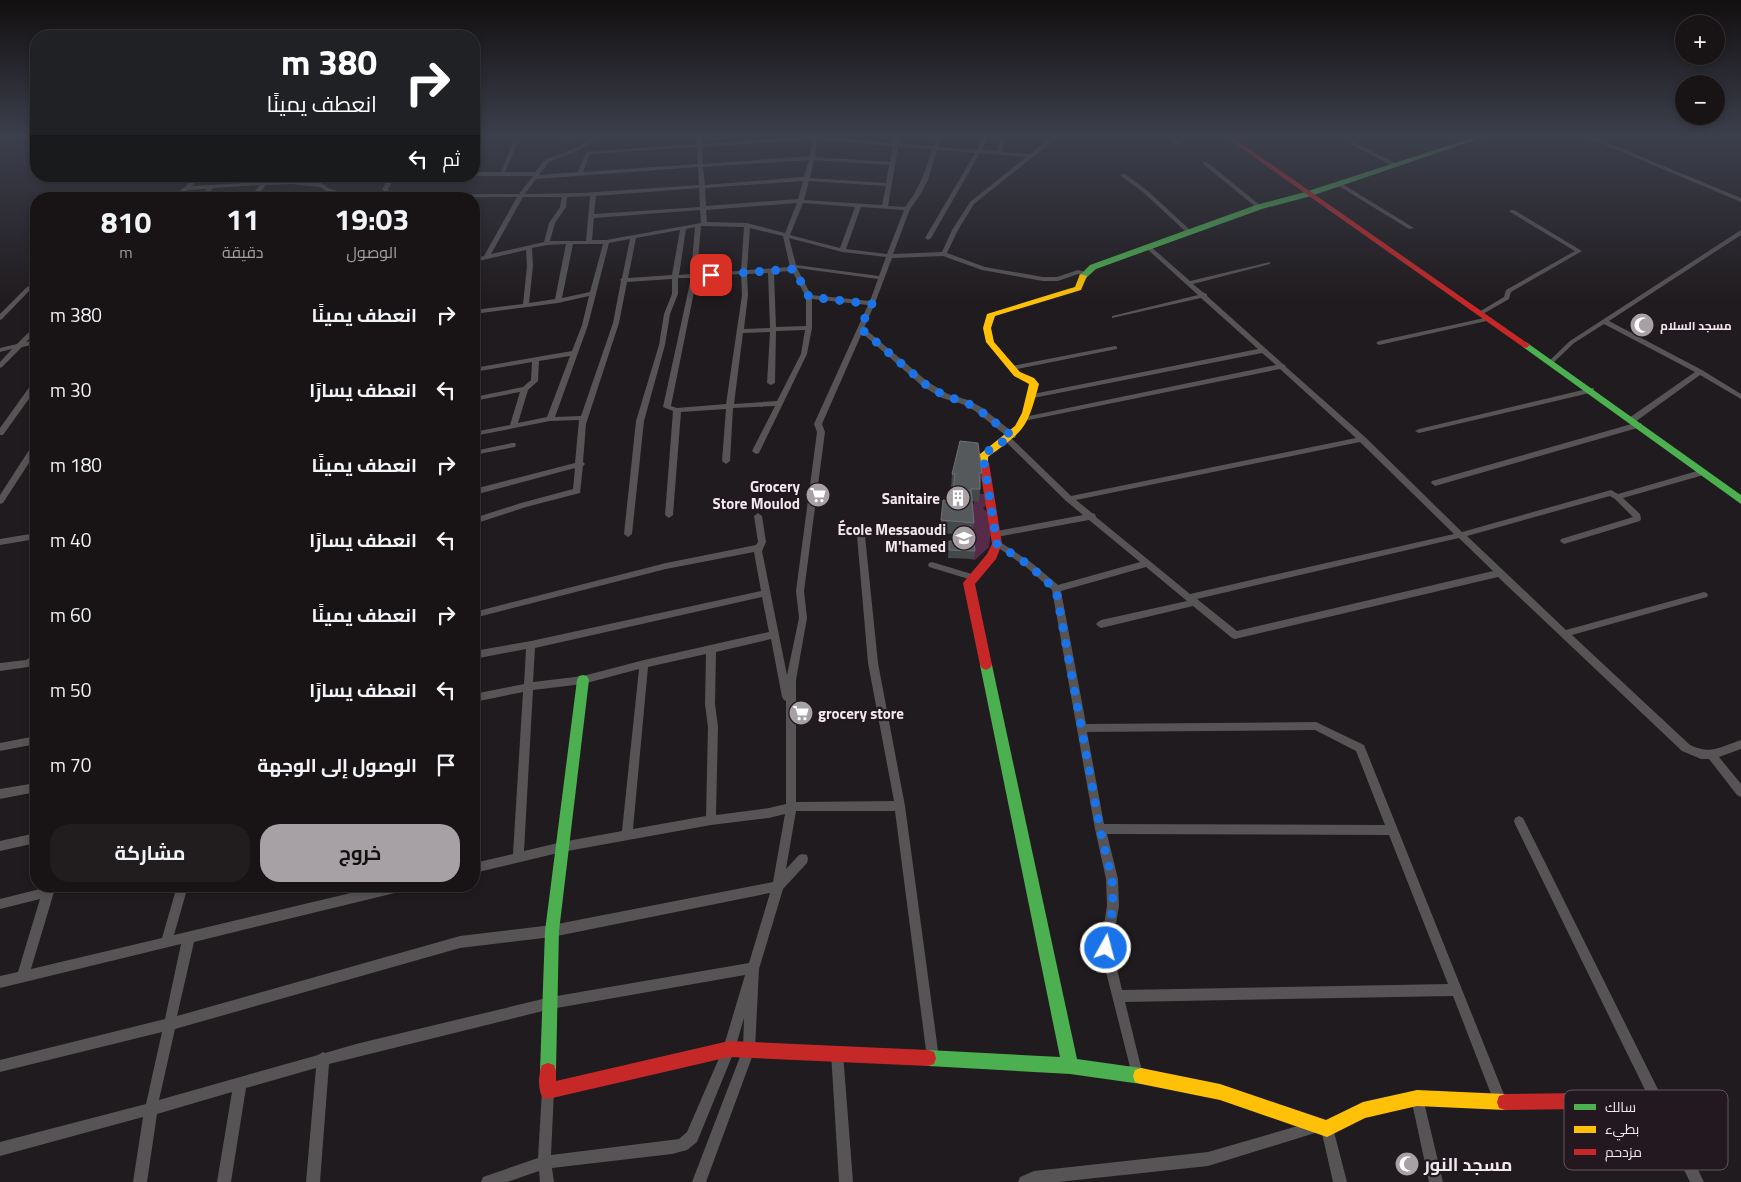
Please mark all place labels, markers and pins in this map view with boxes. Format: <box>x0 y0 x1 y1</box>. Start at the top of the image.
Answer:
pin <box>690 254 732 296</box>
mosque icon: مسجد السلام <box>1629 312 1655 338</box>
place label: مسجد السلام <box>1660 316 1732 335</box>
place label: Grocery Store Moulod <box>713 475 800 515</box>
supermarket icon: Grocery Store Moulod <box>805 482 831 508</box>
building icon: Sanitaire <box>945 485 971 511</box>
place label: Sanitaire <box>882 487 940 510</box>
place label: École Messaoudi M'hamed <box>838 518 946 558</box>
school or university icon: École Messaoudi M'hamed <box>951 525 977 551</box>
supermarket icon: grocery store <box>788 700 814 726</box>
place label: grocery store <box>818 702 904 725</box>
mosque icon: مسجد النور <box>1394 1151 1420 1177</box>
place label: مسجد النور <box>1423 1151 1513 1178</box>

